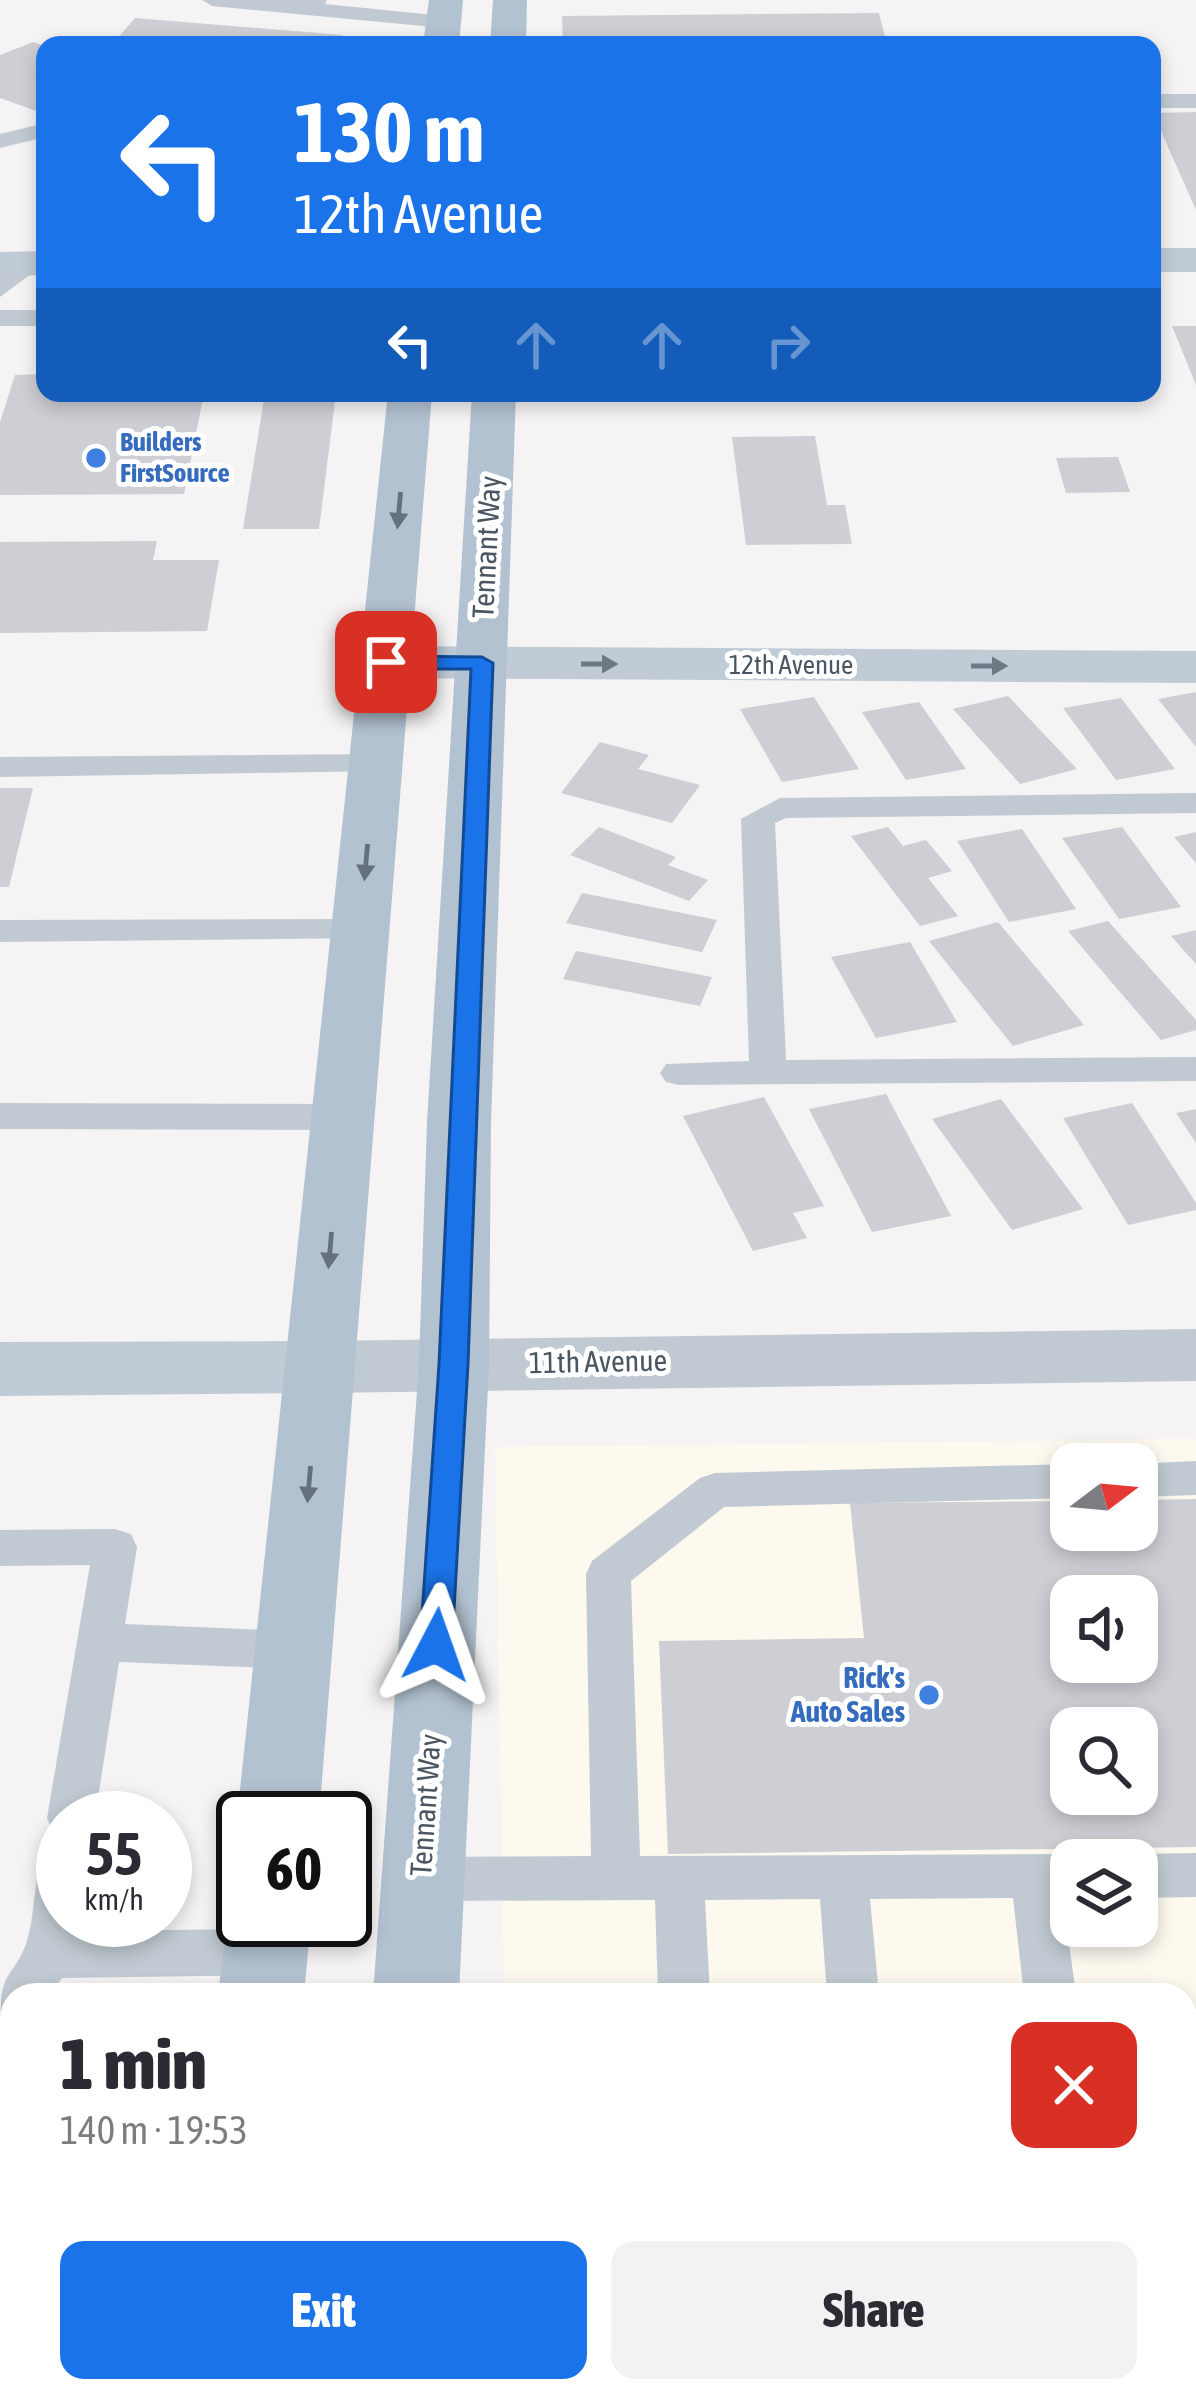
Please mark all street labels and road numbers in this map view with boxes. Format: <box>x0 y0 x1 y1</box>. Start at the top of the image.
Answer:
street label: Tennant Way <box>465 475 507 619</box>
street label: 12th Avenue <box>729 649 853 680</box>
street label: 11th Avenue <box>528 1343 668 1379</box>
street label: Tennant Way <box>403 1733 447 1877</box>

